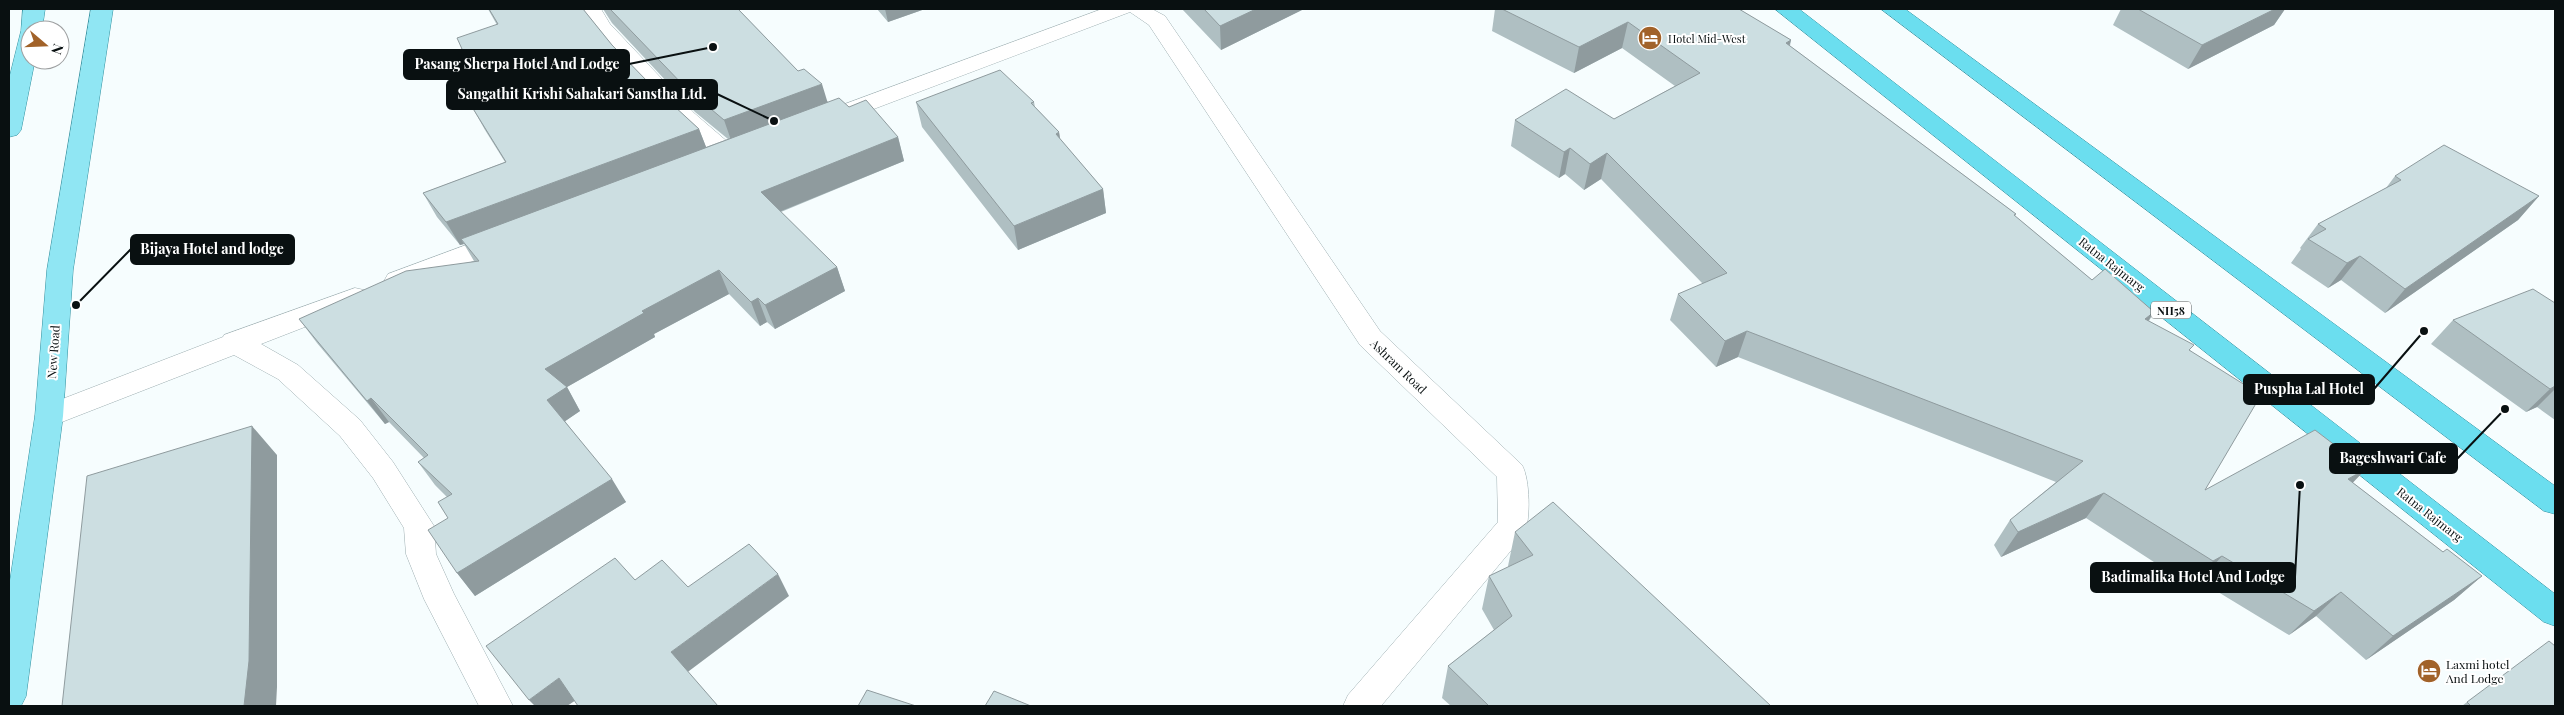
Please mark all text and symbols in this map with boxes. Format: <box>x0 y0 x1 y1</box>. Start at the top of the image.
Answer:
north arrow <box>20 20 70 70</box>
hotel icon: Hotel Mid-West <box>1637 25 1663 51</box>
place label: Hotel Mid-West <box>1668 31 1746 46</box>
text: N <box>47 42 68 57</box>
callout: Pasang Sherpa Hotel And Lodge <box>404 50 629 79</box>
text: Pasang Sherpa Hotel And Lodge <box>414 54 620 73</box>
callout: Sangathit Krishi Sahakari Sanstha Ltd. <box>447 80 717 109</box>
text: Sangathit Krishi Sahakari Sanstha Ltd. <box>457 84 707 103</box>
street label: Ratna Rajmarg <box>2076 233 2149 295</box>
callout: Bijaya Hotel and lodge <box>131 235 294 264</box>
text: Bijaya Hotel and lodge <box>140 239 284 258</box>
road number: NH58 <box>2151 302 2191 318</box>
street label: New Road <box>43 325 63 379</box>
street label: Ashram Road <box>1367 334 1431 397</box>
callout: Puspha Lal Hotel <box>2244 375 2374 404</box>
text: Puspha Lal Hotel <box>2254 379 2365 398</box>
callout: Bageshwari Cafe <box>2330 444 2457 473</box>
text: Bageshwari Cafe <box>2339 448 2447 467</box>
street label: Ratna Rajmarg <box>2394 483 2467 545</box>
callout: Badimalika Hotel And Lodge <box>2091 563 2295 592</box>
text: Badimalika Hotel And Lodge <box>2101 567 2285 586</box>
place label: Laxmi hotel And Lodge <box>2445 656 2510 686</box>
hotel icon: Laxmi hotel And Lodge <box>2416 658 2442 684</box>

